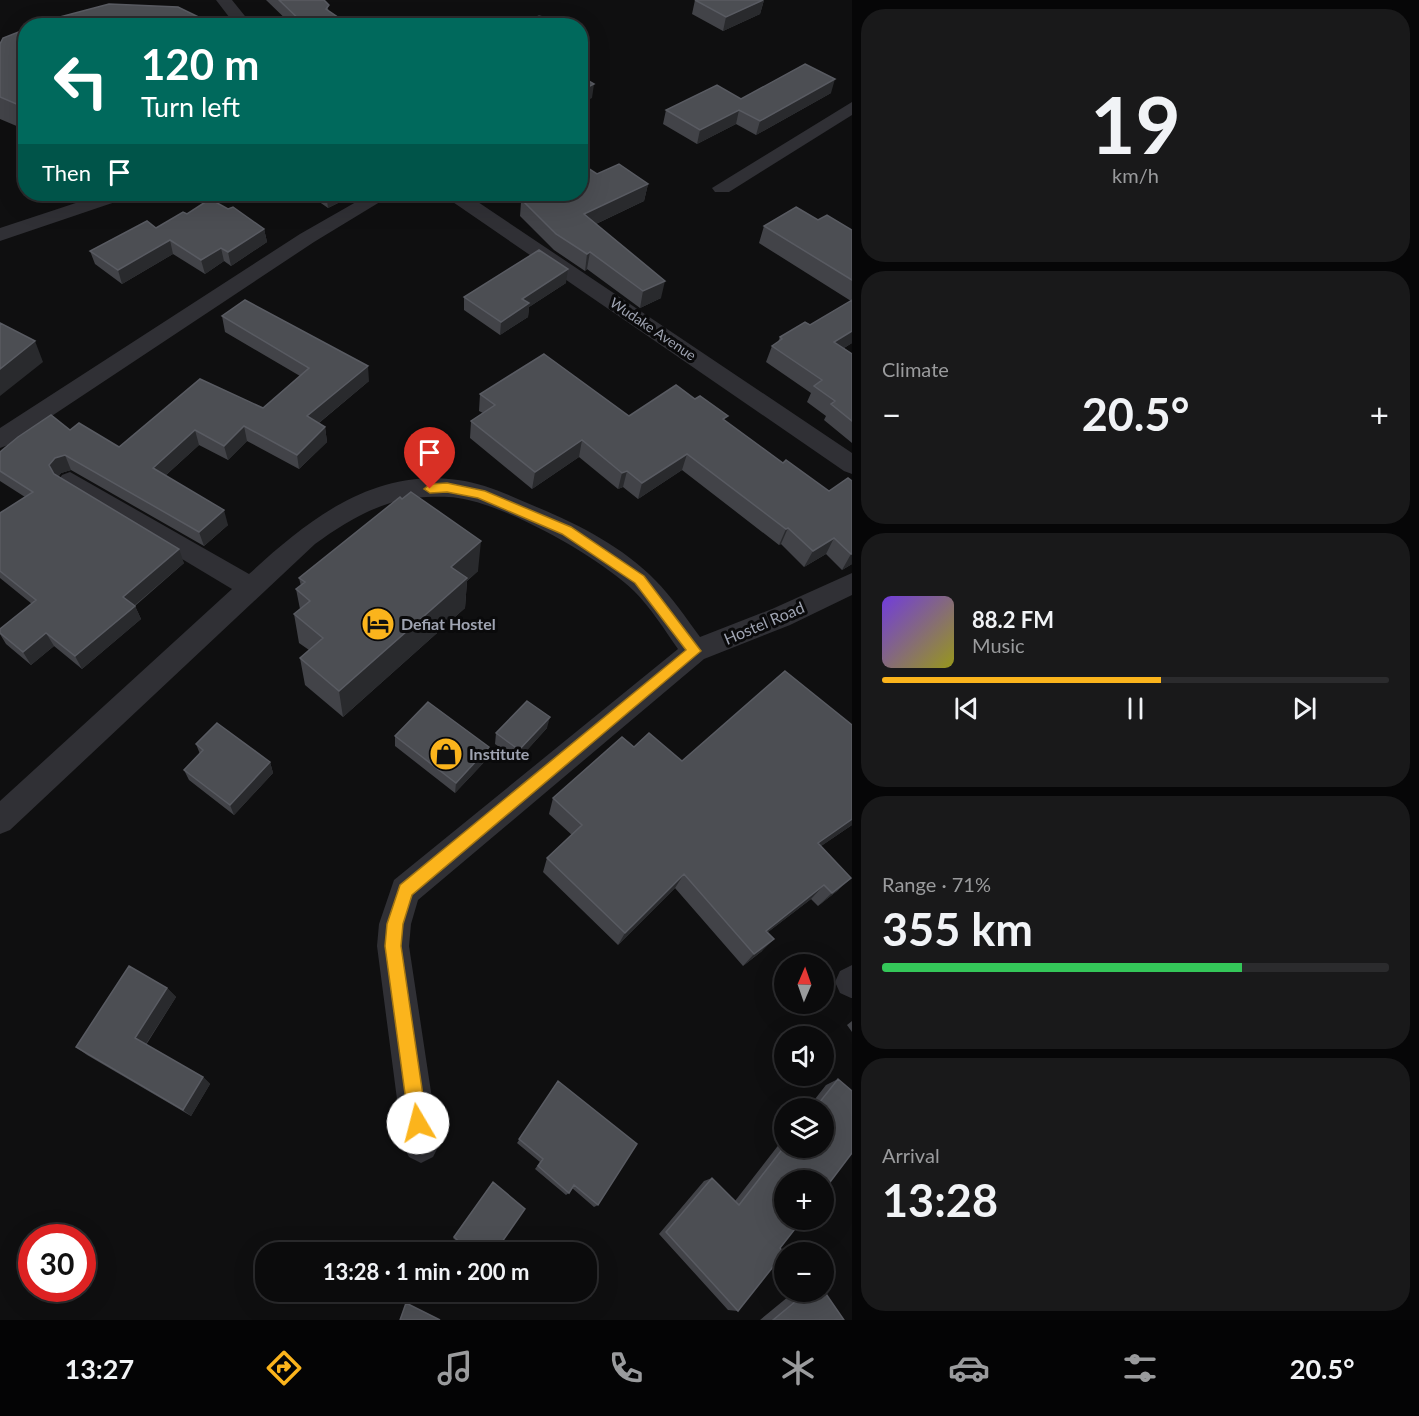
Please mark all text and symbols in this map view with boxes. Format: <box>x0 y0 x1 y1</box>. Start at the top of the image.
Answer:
text: 120 m <box>141 39 259 89</box>
icon: left <box>42 42 120 120</box>
text: 19 <box>1090 77 1181 171</box>
text: Turn left <box>141 90 240 123</box>
icon: arrive <box>103 156 136 189</box>
text: Then <box>42 159 91 186</box>
text: km/h <box>1112 163 1159 187</box>
street label: Wudake Avenue <box>607 294 700 364</box>
text: Climate <box>882 357 949 381</box>
text: 20.5° <box>1082 387 1189 441</box>
text: − <box>882 394 901 434</box>
text: + <box>1370 394 1389 434</box>
pin <box>404 427 455 489</box>
icon: arrive <box>413 436 446 469</box>
street label: Hostel Road <box>721 597 807 648</box>
hotel icon: Defiat Hostel <box>360 606 396 642</box>
text: 88.2 FM <box>972 606 1054 633</box>
place label: Defiat Hostel <box>401 614 496 633</box>
text: Music <box>972 633 1025 657</box>
icon: previous <box>950 692 983 725</box>
icon: pause <box>1119 692 1152 725</box>
icon: next <box>1288 692 1321 725</box>
shop icon: Institute <box>428 736 464 772</box>
place label: Institute <box>469 744 530 763</box>
text: Range · 71% <box>882 872 991 896</box>
text: 355 km <box>882 902 1033 956</box>
north arrow <box>774 954 834 1014</box>
map controls <box>774 954 834 1302</box>
button: sound <box>774 1026 834 1086</box>
position arrow <box>386 1091 450 1155</box>
button: layers <box>774 1098 834 1158</box>
text: Arrival <box>882 1143 940 1167</box>
button: + <box>774 1170 834 1230</box>
text: 13:28 <box>882 1173 998 1227</box>
speed limit sign: 30 <box>18 1224 96 1302</box>
button: − <box>774 1242 834 1302</box>
text: 13:28 · 1 min · 200 m <box>323 1258 529 1285</box>
icon: directions <box>263 1347 305 1389</box>
icon: music <box>434 1347 476 1389</box>
icon: phone <box>605 1347 647 1389</box>
icon: climate <box>777 1347 819 1389</box>
icon: car <box>948 1347 990 1389</box>
icon: filters <box>1119 1347 1161 1389</box>
text: 13:27 <box>65 1352 134 1385</box>
text: 20.5° <box>1290 1352 1354 1385</box>

